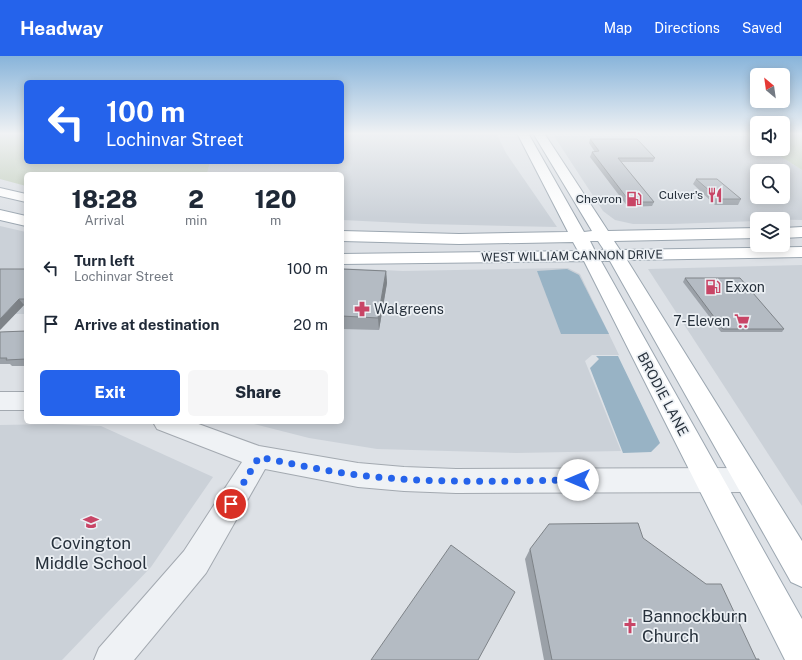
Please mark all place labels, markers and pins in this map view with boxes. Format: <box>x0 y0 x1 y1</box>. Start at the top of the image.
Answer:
restaurant icon: Culver's <box>706 186 724 204</box>
place label: Culver's <box>659 188 703 202</box>
fuel station icon: Chevron <box>625 190 643 208</box>
place label: Chevron <box>576 192 622 206</box>
fuel station icon: Exxon <box>704 278 722 296</box>
place label: Exxon <box>725 279 765 295</box>
pharmacy icon: Walgreens <box>353 300 371 318</box>
place label: Walgreens <box>374 301 444 317</box>
supermarket icon: 7-Eleven <box>733 312 751 330</box>
place label: 7-Eleven <box>673 313 730 329</box>
pin <box>214 487 248 521</box>
school or university icon: Covington Middle School <box>82 513 100 531</box>
place label: Covington Middle School <box>35 533 147 573</box>
place label: Bannockburn Church <box>642 606 747 646</box>
church icon: Bannockburn Church <box>621 617 639 635</box>

